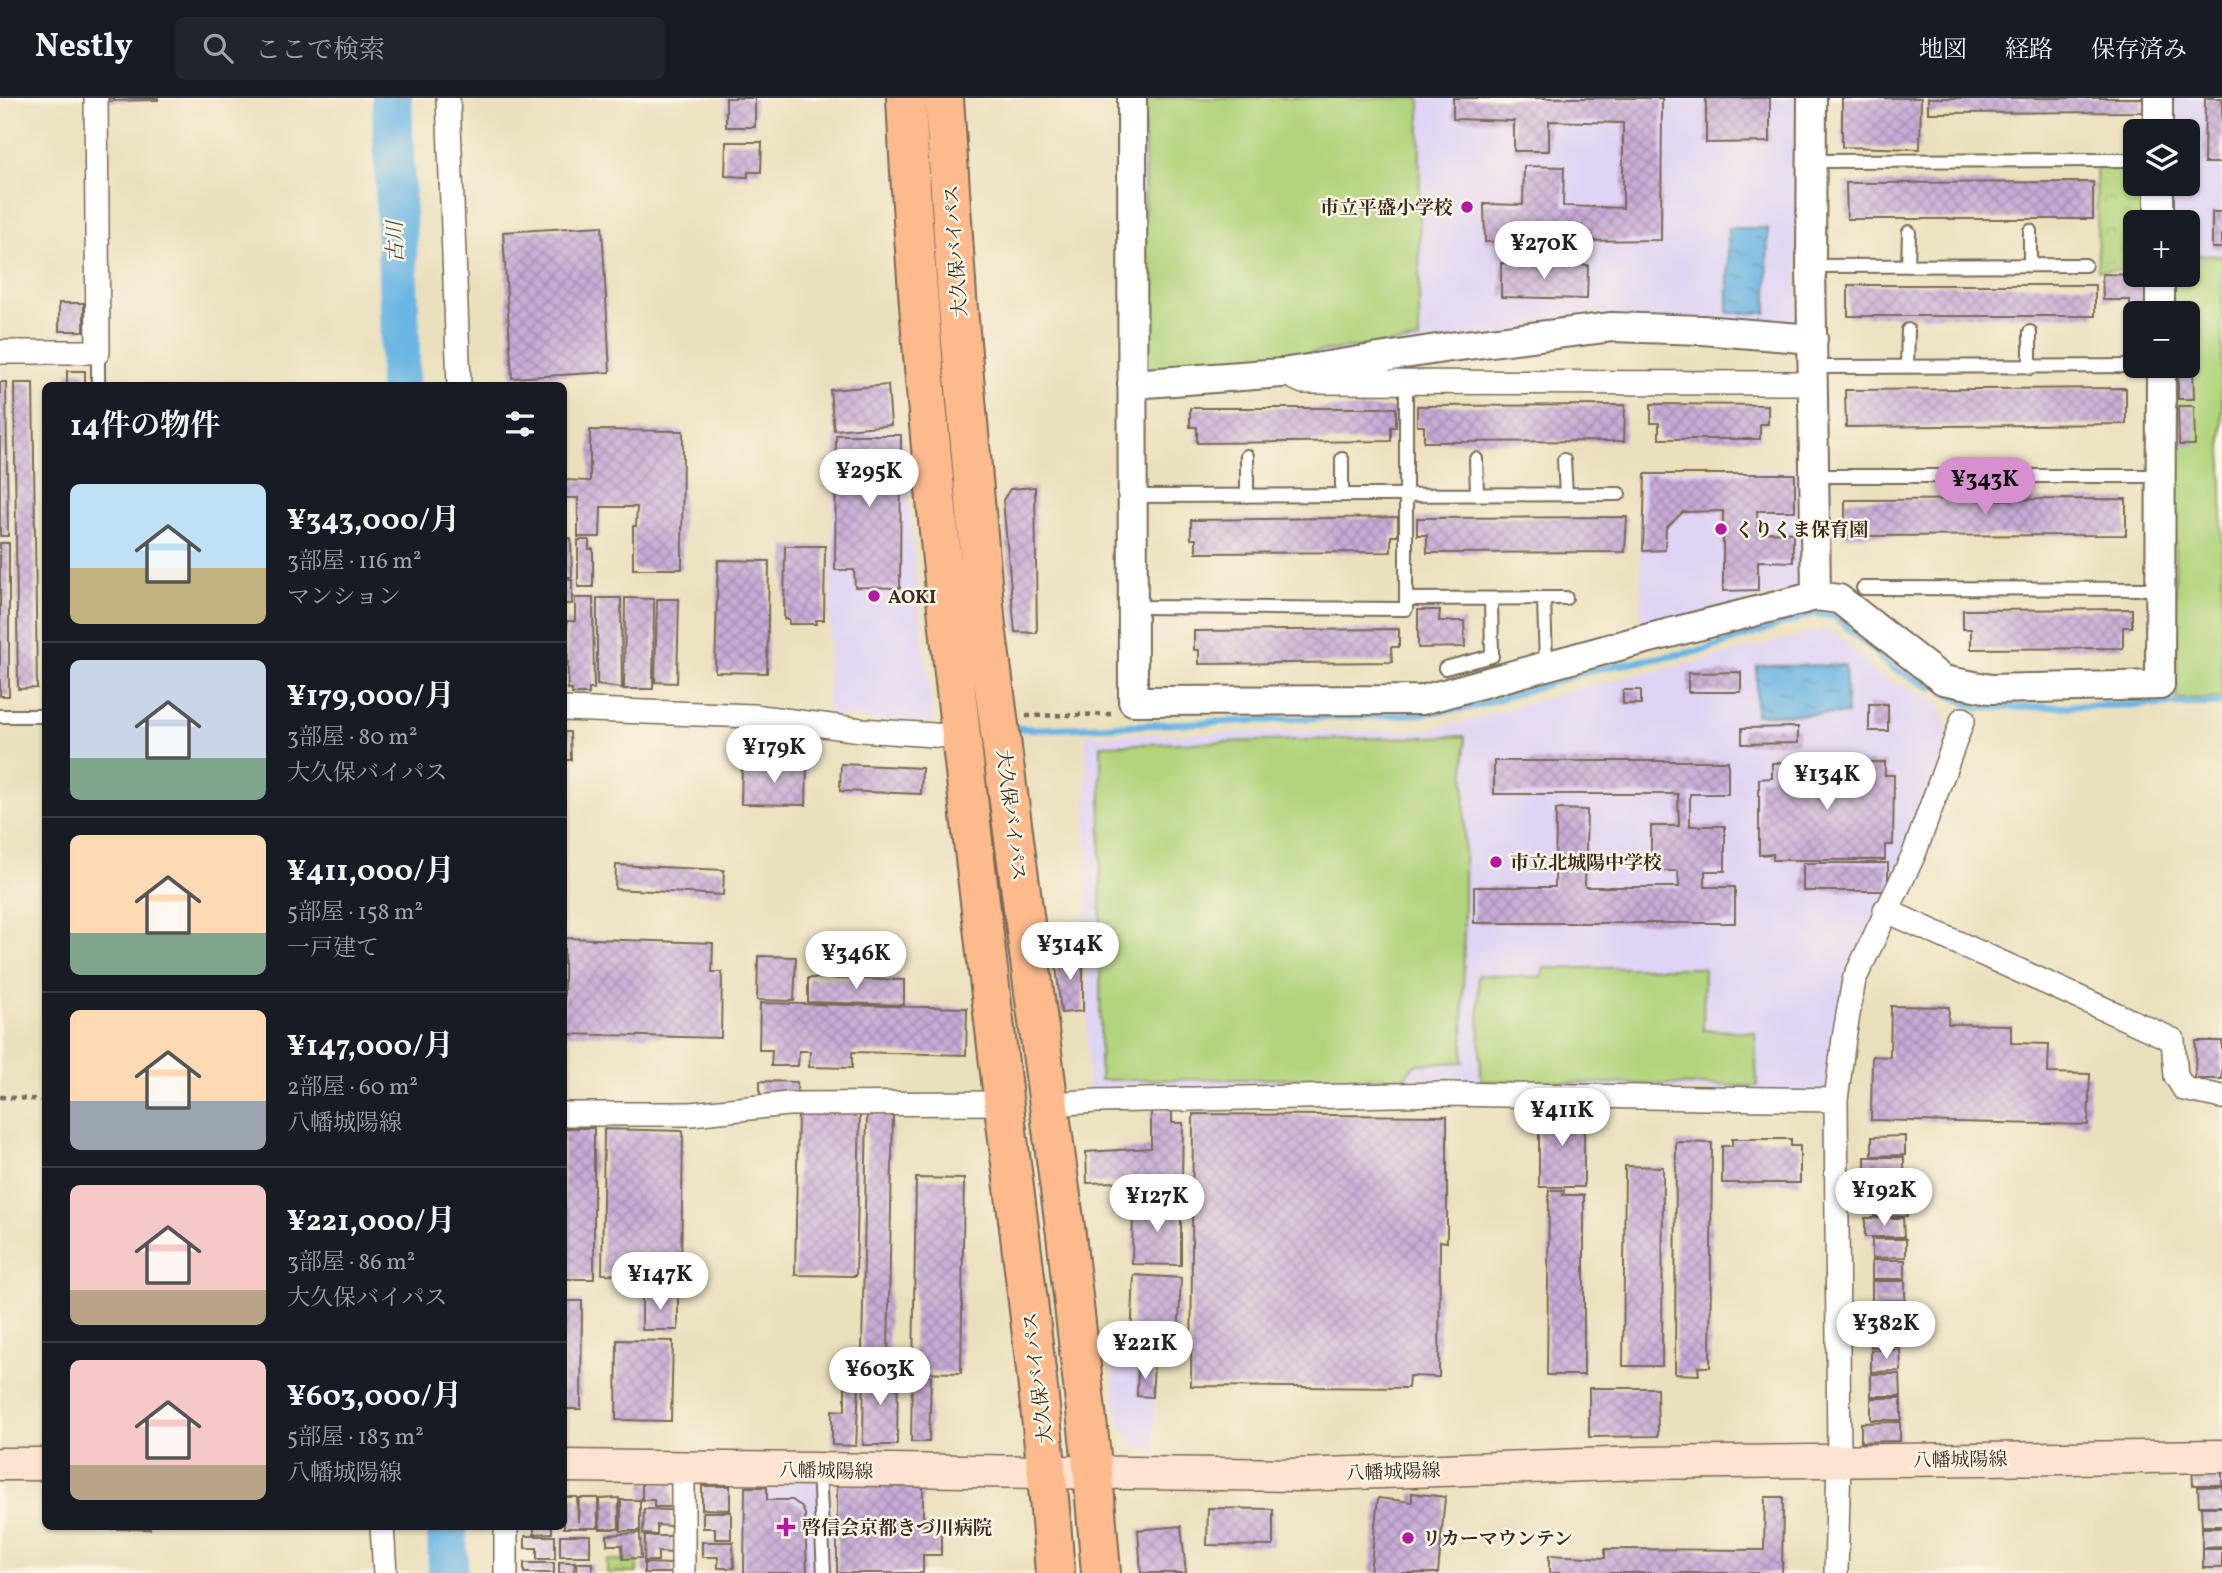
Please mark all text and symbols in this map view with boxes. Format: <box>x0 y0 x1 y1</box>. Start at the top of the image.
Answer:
search box <box>175 17 665 80</box>
text: Nestly <box>35 25 133 71</box>
icon: search <box>199 29 237 67</box>
text: ここで検索 <box>255 33 385 69</box>
text: 地図 <box>1919 34 1967 68</box>
text: 経路 <box>2005 34 2053 68</box>
text: 保存済み <box>2091 34 2187 68</box>
map controls <box>2123 119 2200 378</box>
button: layers <box>2123 119 2200 196</box>
street label: 大久保バイパス <box>939 184 975 318</box>
place label: 市立平盛小学校 <box>1320 196 1453 222</box>
marker: 市立平盛小学校 <box>1459 199 1475 215</box>
button: + <box>2123 210 2200 287</box>
water label: 古川 <box>382 219 411 263</box>
pin: ¥270K <box>1495 222 1593 281</box>
text: ¥270K <box>1510 228 1578 260</box>
button: − <box>2123 301 2200 378</box>
icon: filters <box>501 405 539 443</box>
text: 14件の物件 <box>70 406 220 448</box>
pin: ¥295K <box>820 450 918 509</box>
text: ¥295K <box>836 456 902 488</box>
pin: ¥343K <box>1936 458 2034 517</box>
text: ¥343K <box>1951 464 2019 496</box>
text: ¥343,000/月 <box>287 500 460 542</box>
icon: home <box>126 512 210 596</box>
place label: くりくま保育園 <box>1735 518 1868 544</box>
marker: くりくま保育園 <box>1713 521 1729 537</box>
text: 3部屋 · 116 m² <box>287 546 421 578</box>
text: マンション <box>287 582 401 614</box>
place label: AOKI <box>888 585 936 611</box>
marker: AOKI <box>866 588 882 604</box>
text: ¥179,000/月 <box>287 676 455 718</box>
icon: home <box>126 688 210 772</box>
text: 3部屋 · 80 m² <box>287 722 417 754</box>
pin: ¥179K <box>725 726 823 785</box>
text: ¥179K <box>742 732 806 764</box>
street label: 大久保バイパス <box>989 748 1031 883</box>
pin: ¥134K <box>1778 752 1876 812</box>
text: 大久保バイパス <box>287 758 448 790</box>
text: ¥134K <box>1794 759 1860 791</box>
text: ¥411,000/月 <box>287 851 454 893</box>
place label: 市立北城陽中学校 <box>1510 851 1662 877</box>
marker: 市立北城陽中学校 <box>1488 854 1504 870</box>
icon: home <box>126 863 210 947</box>
text: 5部屋 · 158 m² <box>287 897 423 929</box>
pin: ¥314K <box>1021 922 1119 982</box>
text: ¥314K <box>1037 929 1103 961</box>
pin: ¥346K <box>807 932 905 991</box>
text: 一戸建て <box>287 933 379 965</box>
text: ¥346K <box>821 938 891 970</box>
text: ¥147,000/月 <box>287 1026 453 1068</box>
icon: home <box>126 1038 210 1122</box>
text: 2部屋 · 60 m² <box>287 1072 418 1104</box>
pin: ¥411K <box>1513 1088 1611 1148</box>
text: ¥411K <box>1530 1095 1594 1127</box>
text: 八幡城陽線 <box>287 1108 402 1140</box>
pin: ¥192K <box>1835 1168 1933 1228</box>
pin: ¥127K <box>1108 1174 1206 1234</box>
text: ¥192K <box>1851 1175 1917 1207</box>
text: ¥127K <box>1125 1181 1189 1213</box>
text: ¥221,000/月 <box>287 1201 455 1243</box>
icon: home <box>126 1213 210 1297</box>
text: 3部屋 · 86 m² <box>287 1247 415 1279</box>
pin: ¥147K <box>611 1252 709 1312</box>
text: ¥147K <box>627 1259 693 1291</box>
text: 大久保バイパス <box>287 1283 448 1315</box>
pin: ¥382K <box>1837 1302 1935 1361</box>
text: ¥382K <box>1852 1308 1920 1340</box>
street label: 大久保バイパス <box>1018 1310 1060 1445</box>
pin: ¥221K <box>1096 1322 1194 1381</box>
text: ¥221K <box>1113 1328 1177 1360</box>
pin: ¥603K <box>831 1348 929 1407</box>
text: ¥603K <box>845 1354 915 1386</box>
text: ¥603,000/月 <box>287 1376 462 1418</box>
icon: home <box>126 1388 210 1472</box>
text: 5部屋 · 183 m² <box>287 1422 424 1454</box>
street label: 八幡城陽線 <box>1912 1447 2008 1475</box>
text: 八幡城陽線 <box>287 1458 402 1490</box>
street label: 八幡城陽線 <box>778 1458 874 1486</box>
street label: 八幡城陽線 <box>1345 1458 1441 1488</box>
place label: 啓信会京都きづ川病院 <box>802 1516 992 1542</box>
marker: 啓信会京都きづ川病院 <box>776 1517 796 1537</box>
place label: リカーマウンテン <box>1422 1527 1573 1553</box>
marker: リカーマウンテン <box>1400 1530 1416 1546</box>

